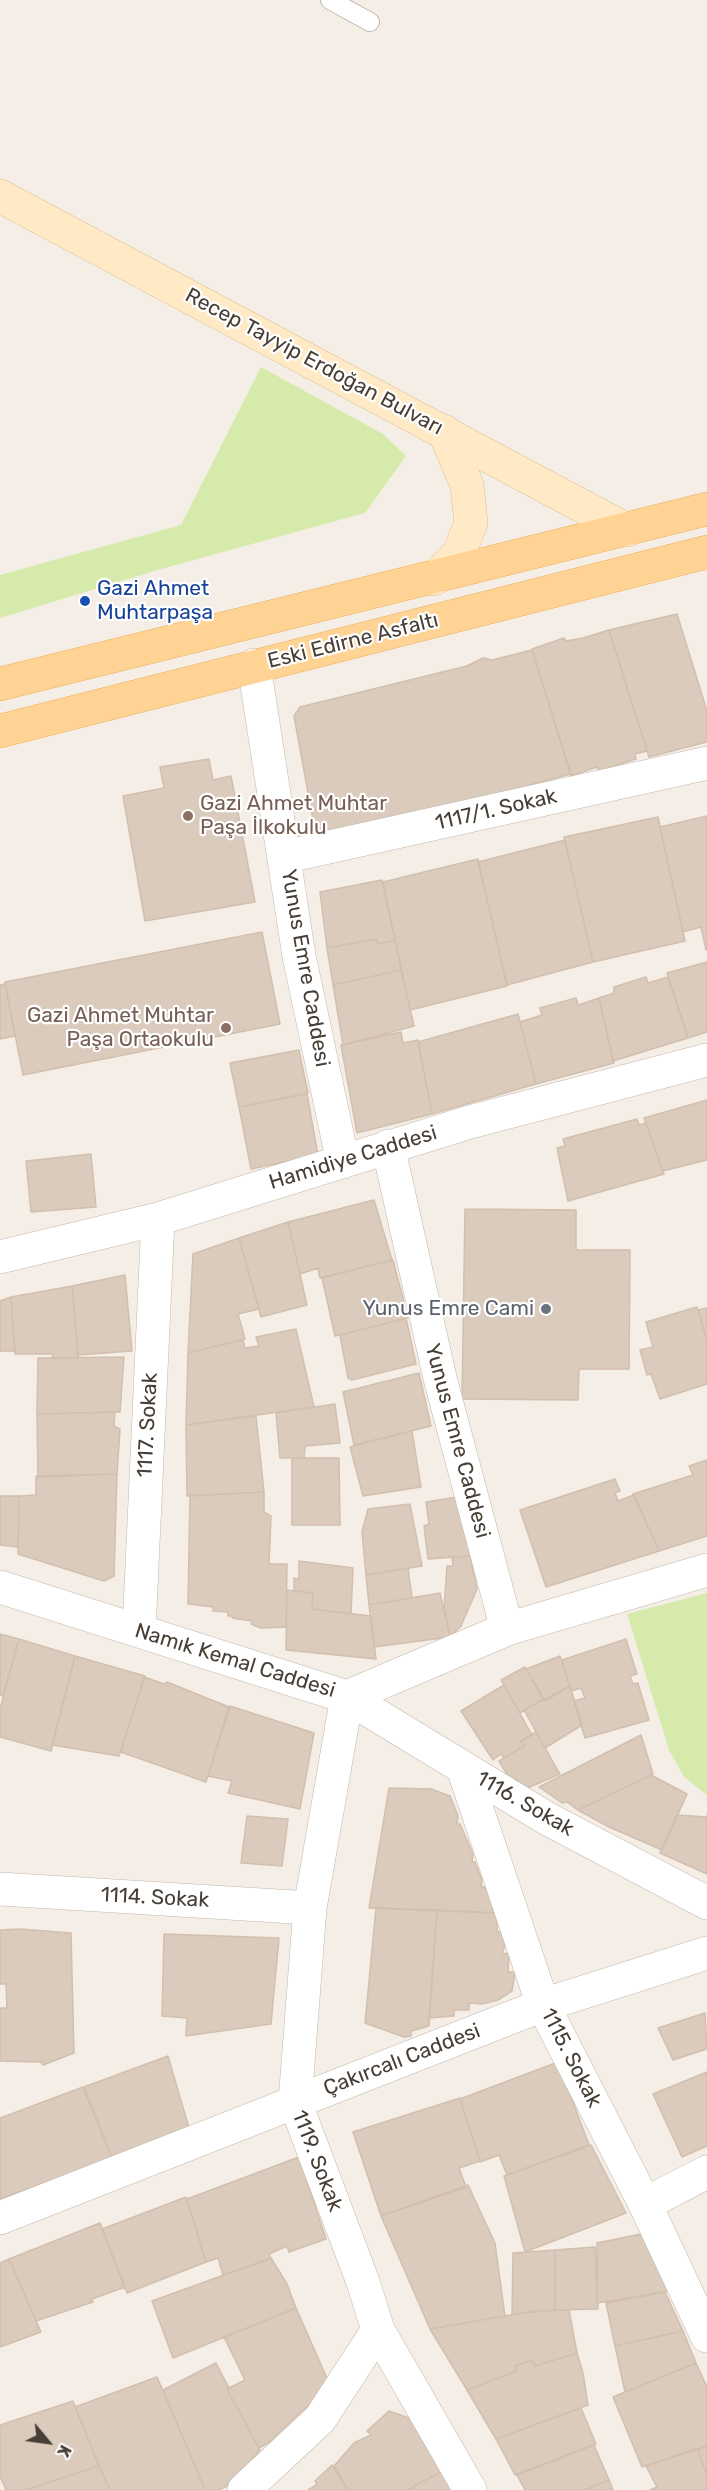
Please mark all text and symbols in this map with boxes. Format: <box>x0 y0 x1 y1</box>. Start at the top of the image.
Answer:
street label: Recep Tayyip Erdoğan Bulvarı <box>181 283 447 441</box>
place label: Gazi Ahmet Muhtarpaşa <box>97 576 213 626</box>
marker: Gazi Ahmet Muhtarpaşa <box>78 594 92 608</box>
street label: Eski Edirne Asfaltı <box>265 608 441 674</box>
street label: 1117/1. Sokak <box>433 784 559 836</box>
place label: Gazi Ahmet Muhtar Paşa İlkokulu <box>200 791 387 841</box>
marker: Gazi Ahmet Muhtar Paşa İlkokulu <box>181 809 195 823</box>
street label: Yunus Emre Caddesi <box>275 867 335 1069</box>
place label: Gazi Ahmet Muhtar Paşa Ortaokulu <box>27 1003 214 1053</box>
marker: Gazi Ahmet Muhtar Paşa Ortaokulu <box>219 1021 233 1035</box>
street label: Hamidiye Caddesi <box>266 1120 440 1196</box>
place label: Yunus Emre Cami <box>363 1296 534 1322</box>
marker: Yunus Emre Cami <box>539 1302 553 1316</box>
street label: Yunus Emre Caddesi <box>419 1341 495 1541</box>
street label: 1117. Sokak <box>133 1372 163 1478</box>
street label: Namık Kemal Caddesi <box>132 1618 338 1704</box>
street label: 1116. Sokak <box>472 1766 578 1842</box>
street label: 1114. Sokak <box>100 1883 210 1913</box>
street label: 1115. Sokak <box>535 2004 607 2112</box>
street label: Çakırcalı Caddesi <box>320 2019 484 2101</box>
street label: 1119. Sokak <box>286 2107 348 2215</box>
north arrow <box>18 2412 78 2472</box>
text: K <box>53 2442 75 2460</box>

